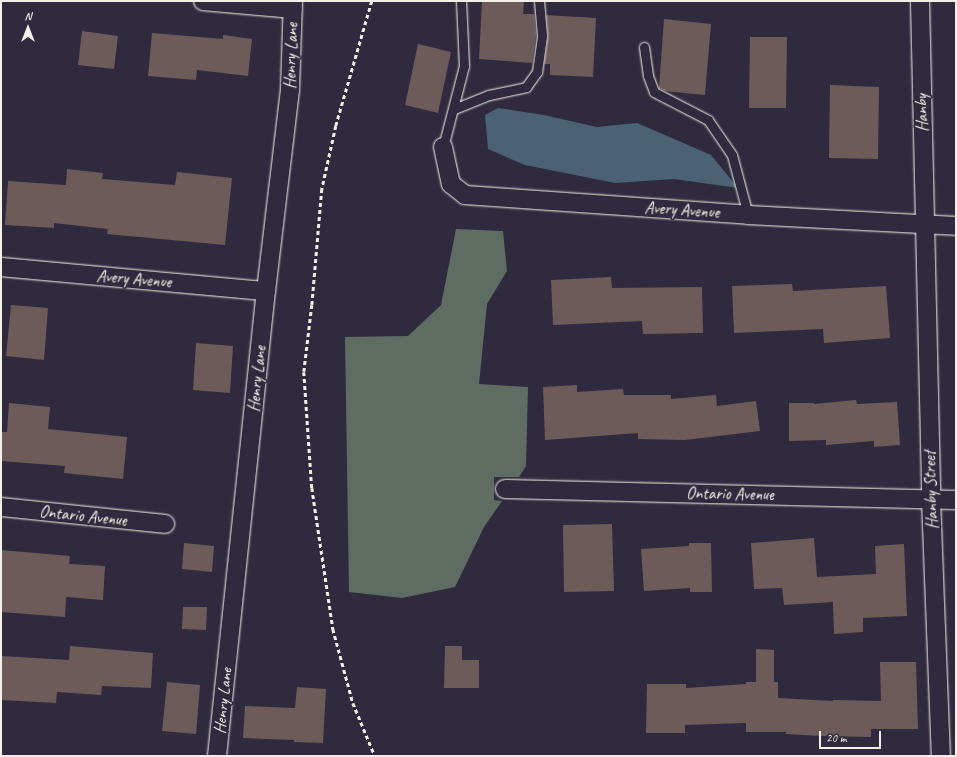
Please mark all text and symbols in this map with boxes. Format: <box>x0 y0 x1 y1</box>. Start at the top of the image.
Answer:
north arrow <box>8 8 48 48</box>
text: N <box>25 9 31 23</box>
street label: Henry Lane <box>280 22 302 90</box>
street label: Hanby <box>911 94 933 132</box>
street label: Avery Avenue <box>644 197 720 223</box>
street label: Avery Avenue <box>96 266 172 292</box>
street label: Henry Lane <box>243 345 271 413</box>
street label: Hanby Street <box>919 450 943 530</box>
street label: Ontario Avenue <box>686 483 774 505</box>
street label: Ontario Avenue <box>38 501 128 531</box>
street label: Henry Lane <box>209 667 237 735</box>
scale bar <box>821 723 883 749</box>
text: 20 m <box>826 730 846 746</box>

